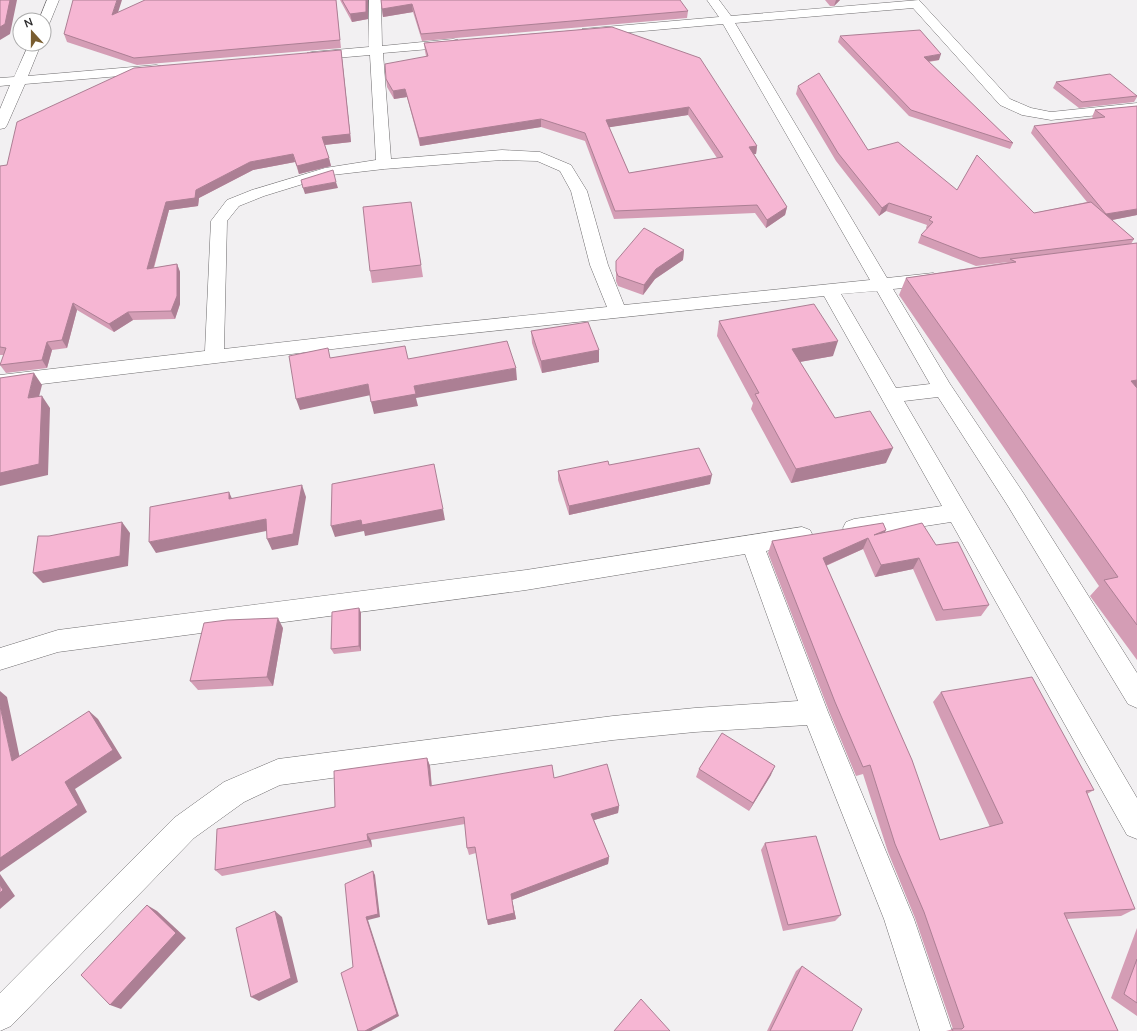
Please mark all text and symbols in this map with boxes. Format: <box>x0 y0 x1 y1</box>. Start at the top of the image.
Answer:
north arrow <box>12 12 52 52</box>
text: N <box>22 15 35 32</box>

